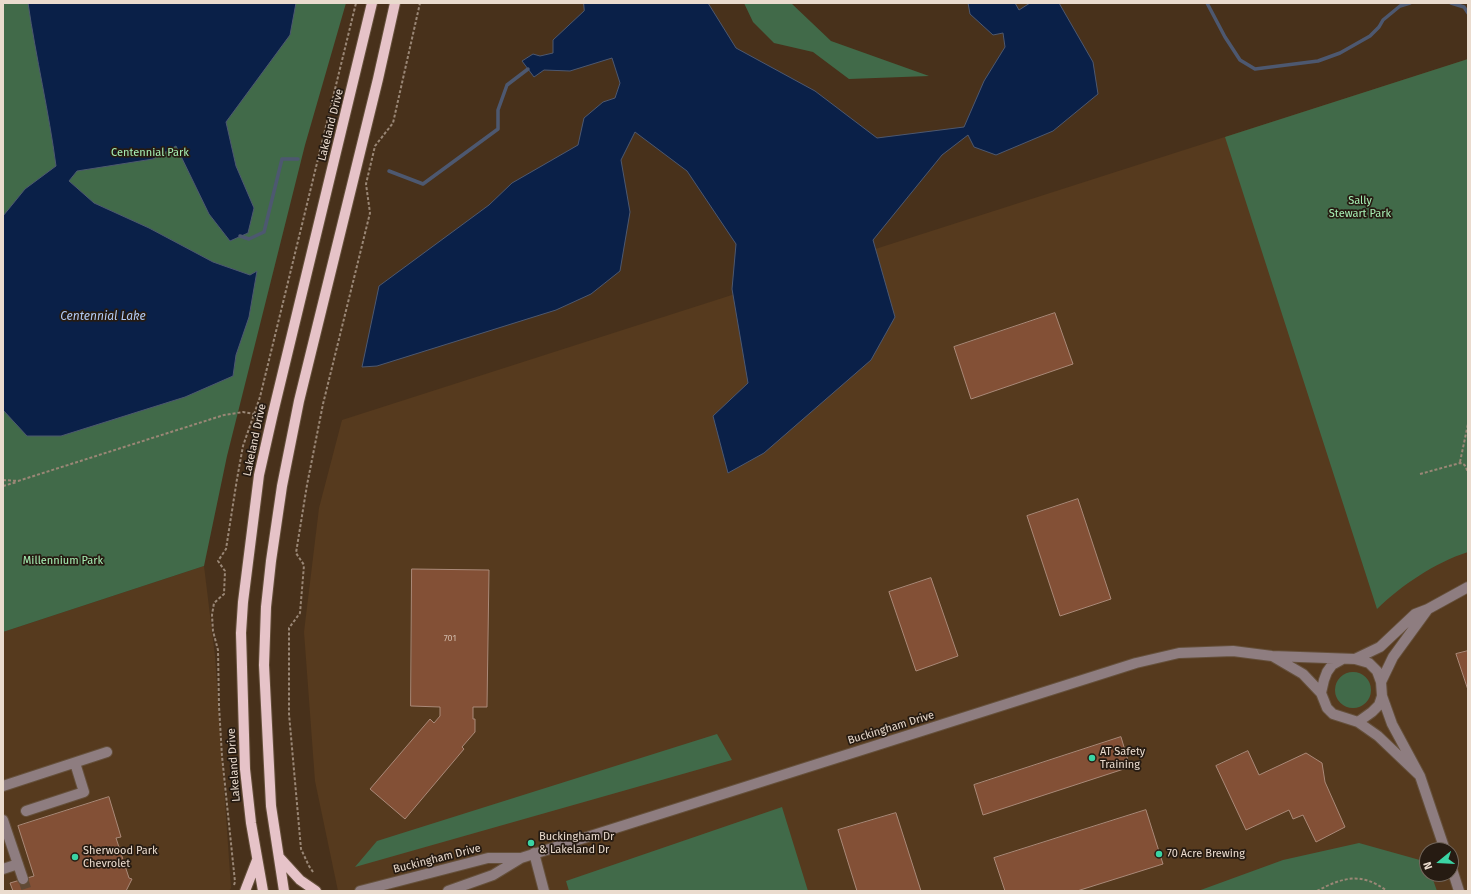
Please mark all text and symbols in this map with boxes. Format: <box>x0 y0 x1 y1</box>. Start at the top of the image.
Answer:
street label: Lakeland Drive <box>316 88 346 162</box>
park label: Centennial Park <box>111 146 189 160</box>
park label: Sally Stewart Park <box>1329 194 1391 220</box>
water label: Centennial Lake <box>60 310 146 324</box>
street label: Lakeland Drive <box>241 403 269 477</box>
park label: Millennium Park <box>23 554 103 568</box>
house number: 701 <box>444 633 456 643</box>
street label: Buckingham Drive <box>846 709 936 747</box>
street label: Lakeland Drive <box>225 728 243 802</box>
place label: AT Safety Training <box>1100 745 1145 771</box>
marker: AT Safety Training <box>1087 753 1097 763</box>
place label: Buckingham Dr & Lakeland Dr <box>539 830 614 856</box>
marker: Buckingham Dr & Lakeland Dr <box>526 838 536 848</box>
street label: Buckingham Drive <box>392 842 482 876</box>
north arrow <box>1419 842 1459 882</box>
place label: Sherwood Park Chevrolet <box>83 844 158 870</box>
place label: 70 Acre Brewing <box>1167 847 1245 861</box>
marker: 70 Acre Brewing <box>1154 849 1164 859</box>
marker: Sherwood Park Chevrolet <box>70 852 80 862</box>
text: N <box>1421 860 1435 871</box>

